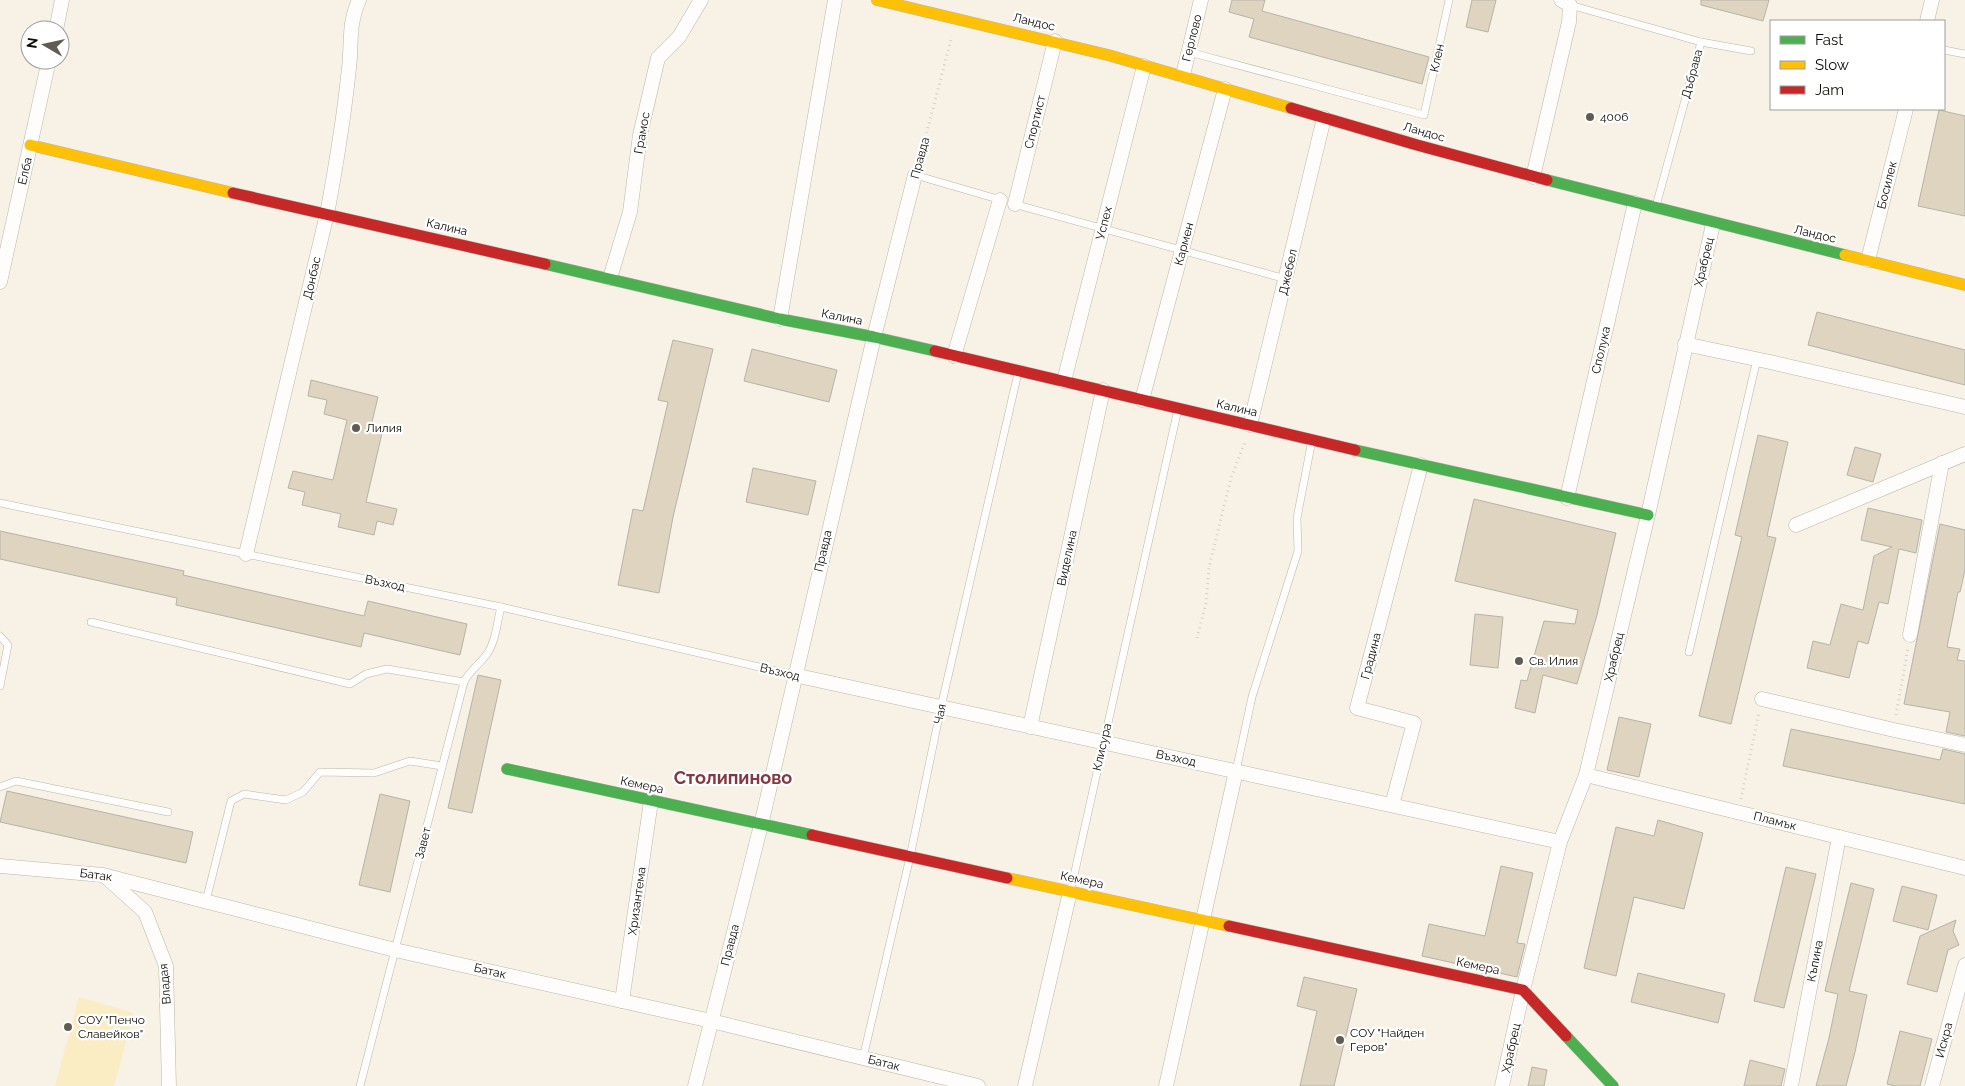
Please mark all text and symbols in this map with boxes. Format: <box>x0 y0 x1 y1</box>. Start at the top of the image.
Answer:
street label: Ландос <box>1011 10 1057 34</box>
street label: Герлово <box>1179 13 1205 63</box>
north arrow <box>20 20 70 70</box>
legend <box>1770 20 1945 110</box>
text: Fast <box>1815 31 1843 49</box>
text: N <box>23 36 41 49</box>
street label: Клен <box>1427 43 1447 73</box>
street label: Дъбрава <box>1679 48 1705 100</box>
text: Slow <box>1815 56 1849 74</box>
text: Jam <box>1815 81 1844 99</box>
street label: Спортист <box>1022 93 1048 150</box>
place label: 4006 <box>1600 110 1628 124</box>
street label: Грамос <box>631 111 653 155</box>
marker: 4006 <box>1584 111 1596 123</box>
street label: Ландос <box>1401 119 1447 145</box>
street label: Правда <box>908 136 932 180</box>
street label: Елба <box>15 156 35 186</box>
street label: Босилек <box>1874 160 1900 210</box>
street label: Успех <box>1093 205 1115 241</box>
street label: Калина <box>425 215 469 239</box>
street label: Кармен <box>1172 221 1196 267</box>
street label: Ландос <box>1792 222 1838 246</box>
street label: Храбрец <box>1692 236 1716 288</box>
street label: Джебел <box>1276 248 1300 296</box>
street label: Донбас <box>300 255 324 301</box>
street label: Калина <box>820 306 864 328</box>
street label: Сполука <box>1589 325 1613 375</box>
street label: Калина <box>1215 396 1259 420</box>
place label: Лилия <box>366 421 402 435</box>
marker: Лилия <box>350 422 362 434</box>
street label: Правда <box>811 529 835 573</box>
street label: Виделина <box>1054 529 1080 587</box>
street label: Възход <box>364 572 406 594</box>
street label: Градина <box>1358 631 1384 681</box>
street label: Храбрец <box>1602 631 1626 683</box>
place label: Св. Илия <box>1529 654 1578 668</box>
marker: Св. Илия <box>1513 655 1525 667</box>
street label: Възход <box>759 661 801 683</box>
street label: Чая <box>931 703 949 725</box>
street label: Клисура <box>1090 722 1114 772</box>
street label: Възход <box>1155 747 1197 769</box>
district label: Столипиново <box>674 767 792 788</box>
street label: Кемера <box>619 774 665 796</box>
street label: Пламък <box>1752 809 1798 833</box>
street label: Завет <box>412 825 434 860</box>
street label: Батак <box>79 866 113 884</box>
street label: Хризантема <box>625 866 649 936</box>
street label: Кемера <box>1059 869 1105 891</box>
street label: Правда <box>718 923 742 967</box>
street label: Къпина <box>1804 939 1826 983</box>
street label: Кемера <box>1455 955 1501 977</box>
street label: Батак <box>472 960 508 982</box>
street label: Владая <box>156 963 174 1005</box>
place label: СОУ "Пенчо Славейков" <box>78 1013 145 1041</box>
marker: СОУ "Пенчо Славейков" <box>62 1021 74 1033</box>
street label: Искра <box>1933 1021 1955 1059</box>
street label: Храбрец <box>1499 1022 1523 1074</box>
place label: СОУ "Найден Геров" <box>1350 1026 1424 1054</box>
marker: СОУ "Найден Геров" <box>1334 1034 1346 1046</box>
street label: Батак <box>866 1052 902 1074</box>

